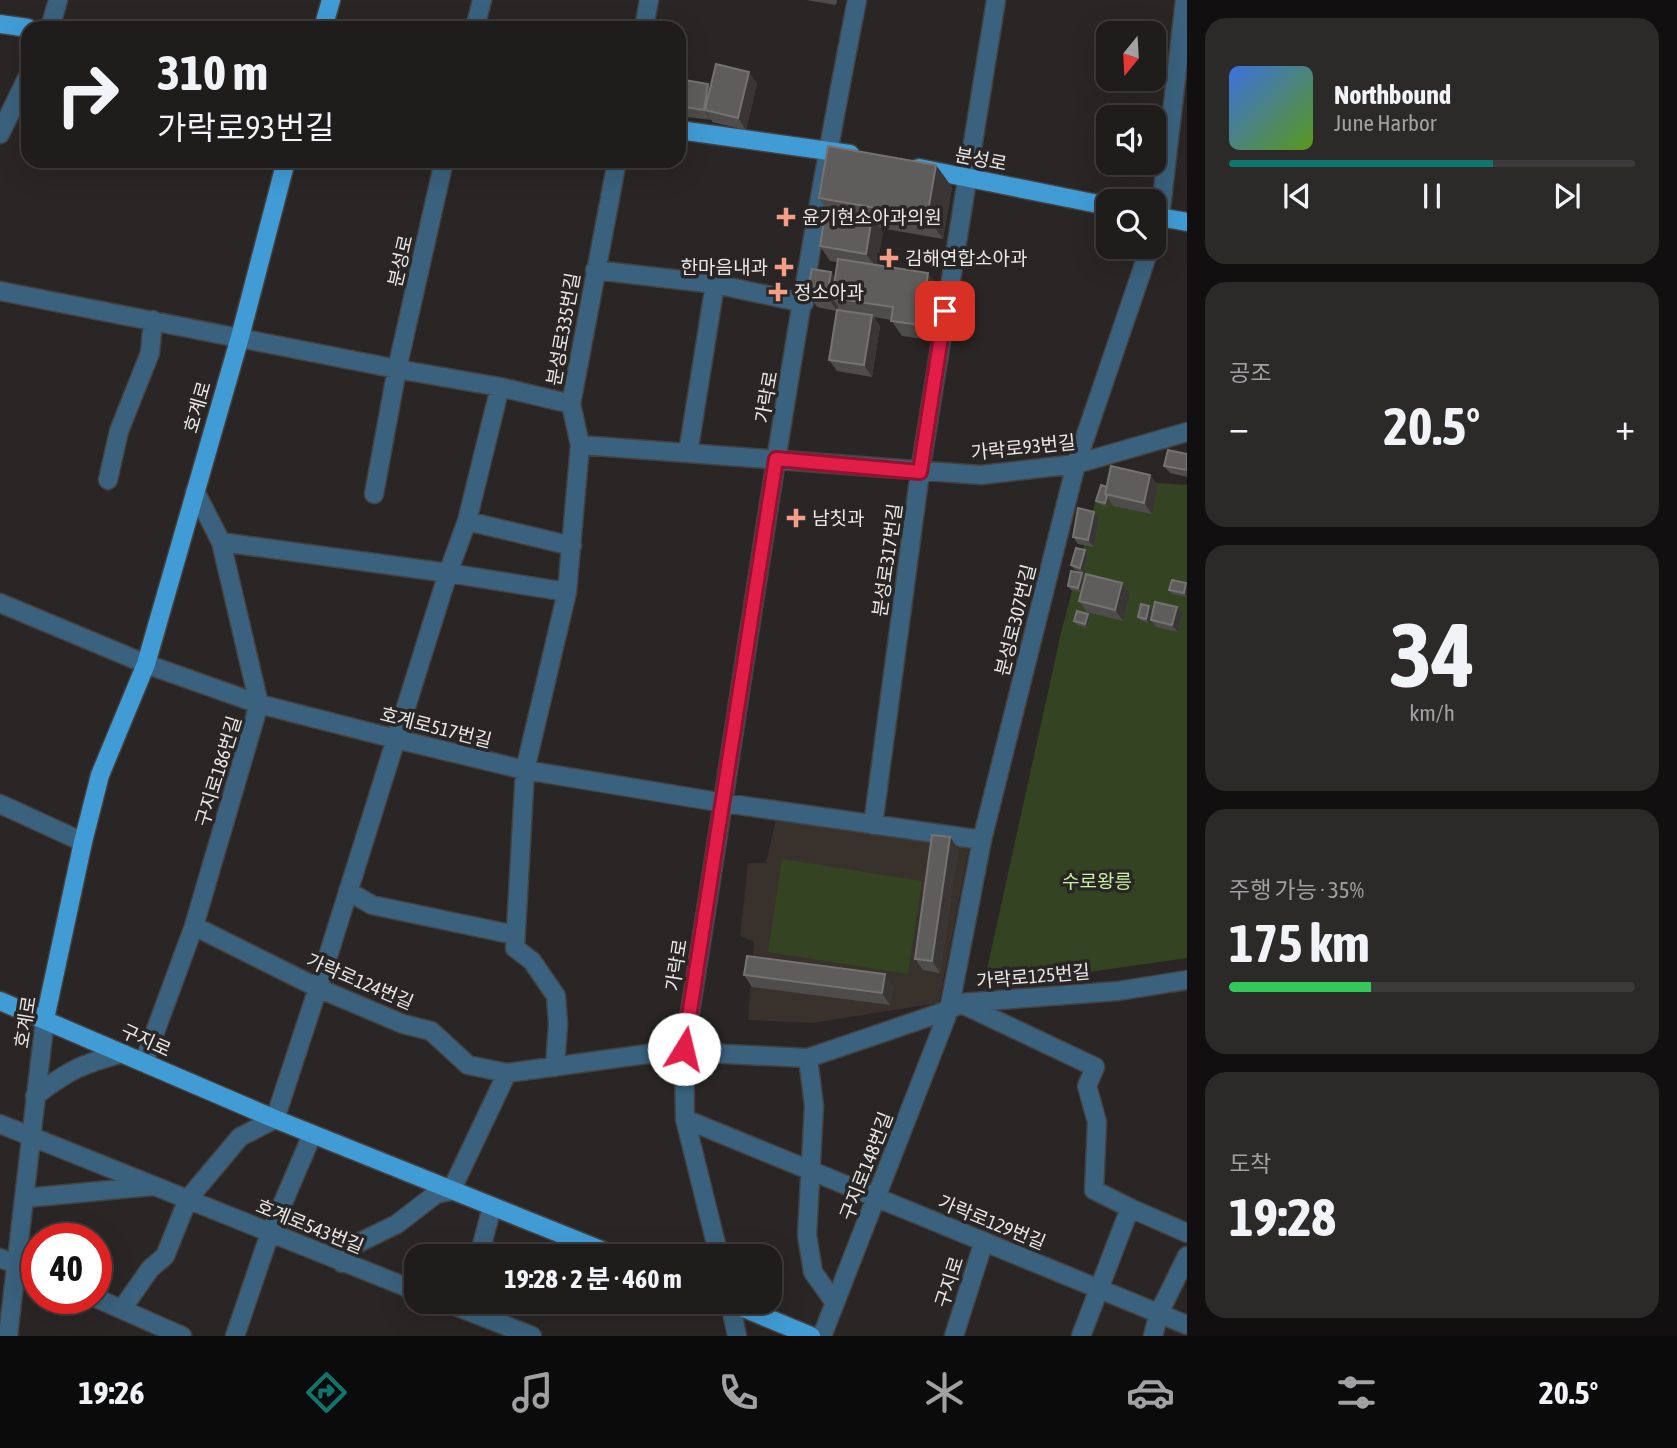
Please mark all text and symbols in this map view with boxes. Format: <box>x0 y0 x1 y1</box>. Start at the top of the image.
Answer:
north arrow <box>1096 21 1166 91</box>
map controls <box>1096 21 1166 259</box>
text: 310 m <box>157 44 268 100</box>
icon: right <box>42 49 133 140</box>
text: Northbound <box>1334 80 1451 110</box>
button: sound <box>1096 105 1166 175</box>
text: 가락로93번길 <box>157 109 334 146</box>
text: June Harbor <box>1334 110 1437 136</box>
street label: 분성로 <box>953 143 1009 175</box>
icon: previous <box>1278 177 1316 215</box>
icon: pause <box>1413 177 1451 215</box>
icon: next <box>1548 177 1586 215</box>
button: search <box>1096 189 1166 259</box>
place label: 윤기현소아과의원 <box>802 206 942 228</box>
marker: 윤기현소아과의원 <box>776 207 796 227</box>
street label: 분성로 <box>383 233 417 289</box>
place label: 김해연합소아과 <box>905 247 1027 269</box>
marker: 김해연합소아과 <box>879 248 899 268</box>
place label: 한마음내과 <box>681 256 768 278</box>
marker: 한마음내과 <box>774 257 794 277</box>
street label: 분성로335번길 <box>542 271 584 387</box>
place label: 정소아과 <box>794 281 864 303</box>
pin <box>915 281 975 341</box>
marker: 정소아과 <box>768 282 788 302</box>
icon: arrive <box>926 292 964 330</box>
text: 공조 <box>1229 360 1271 386</box>
street label: 가락로 <box>751 369 781 425</box>
street label: 호계로 <box>179 379 215 435</box>
text: 20.5° <box>1384 396 1480 456</box>
text: − <box>1229 405 1249 448</box>
text: + <box>1615 405 1635 448</box>
street label: 가락로93번길 <box>970 431 1076 463</box>
street label: 분성로317번길 <box>868 502 906 618</box>
place label: 남칫과 <box>812 507 864 529</box>
marker: 남칫과 <box>786 508 806 528</box>
street label: 분성로307번길 <box>991 562 1039 678</box>
text: 34 <box>1389 602 1475 706</box>
text: km/h <box>1409 700 1455 726</box>
street label: 호계로517번길 <box>378 703 494 751</box>
street label: 구지로186번길 <box>191 713 245 829</box>
park label: 수로왕릉 <box>1062 870 1132 892</box>
text: 주행 가능 · 35% <box>1229 877 1364 903</box>
text: 175 km <box>1229 913 1370 973</box>
street label: 가락로 <box>661 937 691 993</box>
street label: 가락로124번길 <box>303 949 417 1013</box>
street label: 가락로125번길 <box>975 960 1091 992</box>
street label: 호계로 <box>10 994 40 1050</box>
position arrow <box>647 1012 721 1086</box>
street label: 구지로 <box>118 1019 174 1061</box>
street label: 구지로148번길 <box>835 1109 897 1223</box>
text: 도착 <box>1229 1151 1271 1177</box>
text: 19:28 <box>1229 1187 1336 1247</box>
street label: 가락로129번길 <box>935 1190 1049 1254</box>
street label: 호계로543번길 <box>253 1194 367 1258</box>
speed limit sign: 40 <box>21 1223 112 1314</box>
street label: 구지로 <box>930 1254 968 1310</box>
text: 19:28 · 2 분 · 460 m <box>504 1264 682 1294</box>
icon: directions <box>302 1368 351 1417</box>
icon: music <box>508 1368 557 1417</box>
icon: phone <box>714 1368 763 1417</box>
icon: climate <box>920 1368 969 1417</box>
icon: car <box>1126 1368 1175 1417</box>
icon: filters <box>1332 1368 1381 1417</box>
text: 19:26 <box>79 1374 144 1411</box>
text: 20.5° <box>1539 1374 1598 1411</box>

